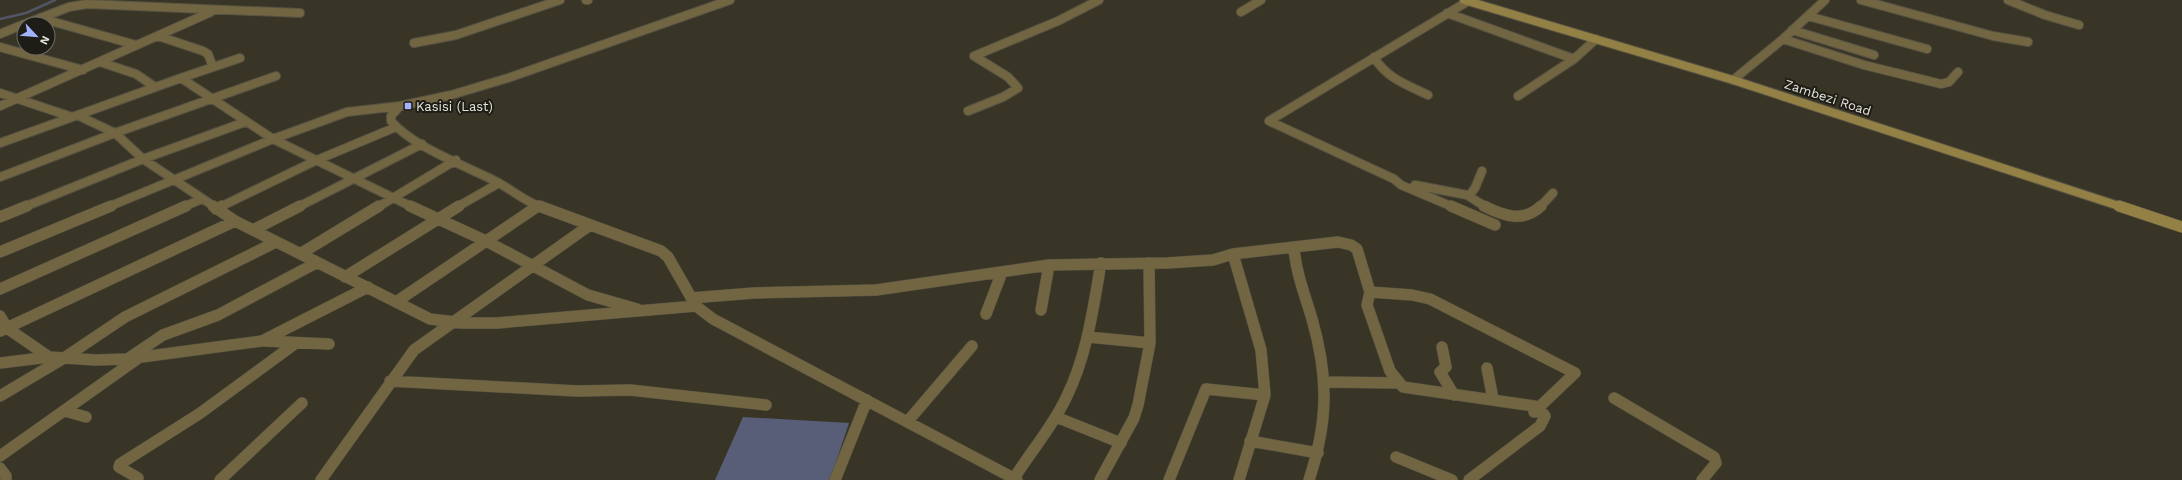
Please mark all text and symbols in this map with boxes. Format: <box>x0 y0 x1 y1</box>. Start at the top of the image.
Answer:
north arrow <box>16 16 56 56</box>
text: N <box>37 34 52 47</box>
street label: Zambezi Road <box>1783 76 1873 119</box>
place label: Kasisi (Last) <box>416 99 493 114</box>
marker: Kasisi (Last) <box>403 101 413 111</box>

